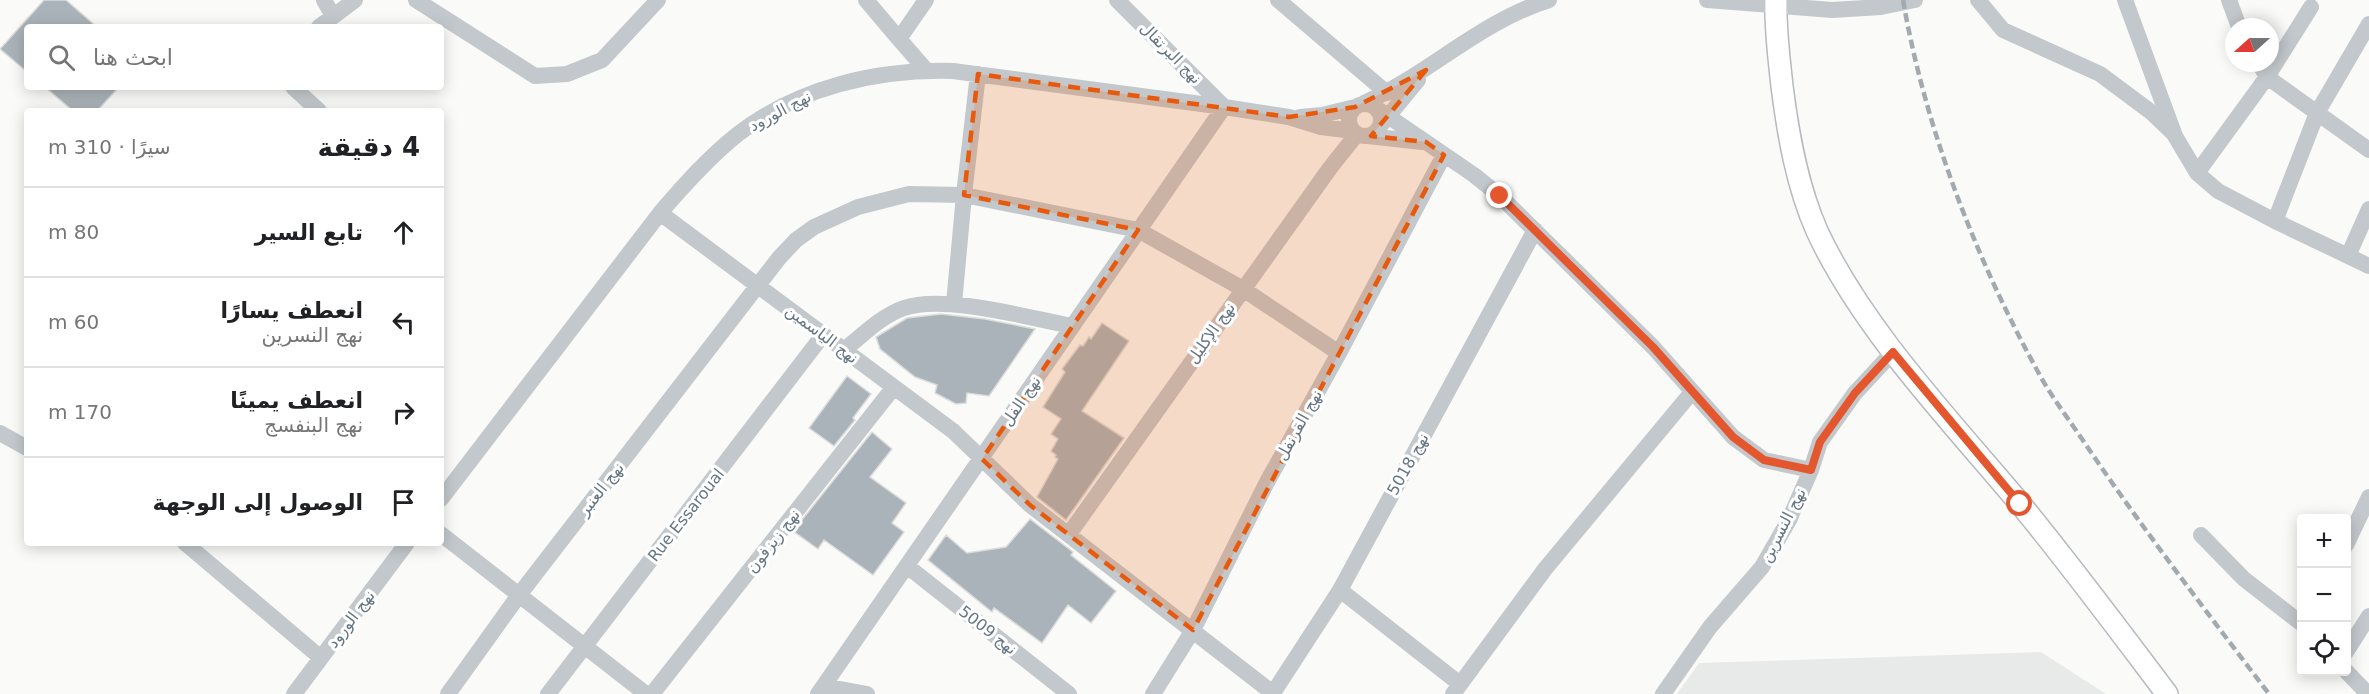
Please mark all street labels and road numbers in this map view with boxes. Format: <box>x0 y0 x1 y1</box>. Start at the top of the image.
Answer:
street label: نهج البرتقال <box>1136 18 1206 88</box>
street label: نهج الورود <box>746 87 815 136</box>
street label: نهج الإكليل <box>1183 299 1240 368</box>
street label: نهج الياسمين <box>781 301 862 368</box>
street label: نهج الفل <box>997 372 1046 430</box>
street label: نهج القرنفل <box>1272 386 1327 464</box>
street label: نهج 5018 <box>1383 430 1434 499</box>
street label: نهج العنبر <box>574 458 629 521</box>
street label: Rue Essaroual <box>644 465 728 565</box>
street label: نهج النسرين <box>1756 485 1811 566</box>
street label: نهج زيزفون <box>742 505 805 577</box>
street label: نهج الورود <box>323 586 380 652</box>
street label: نهج 5009 <box>955 602 1021 659</box>

